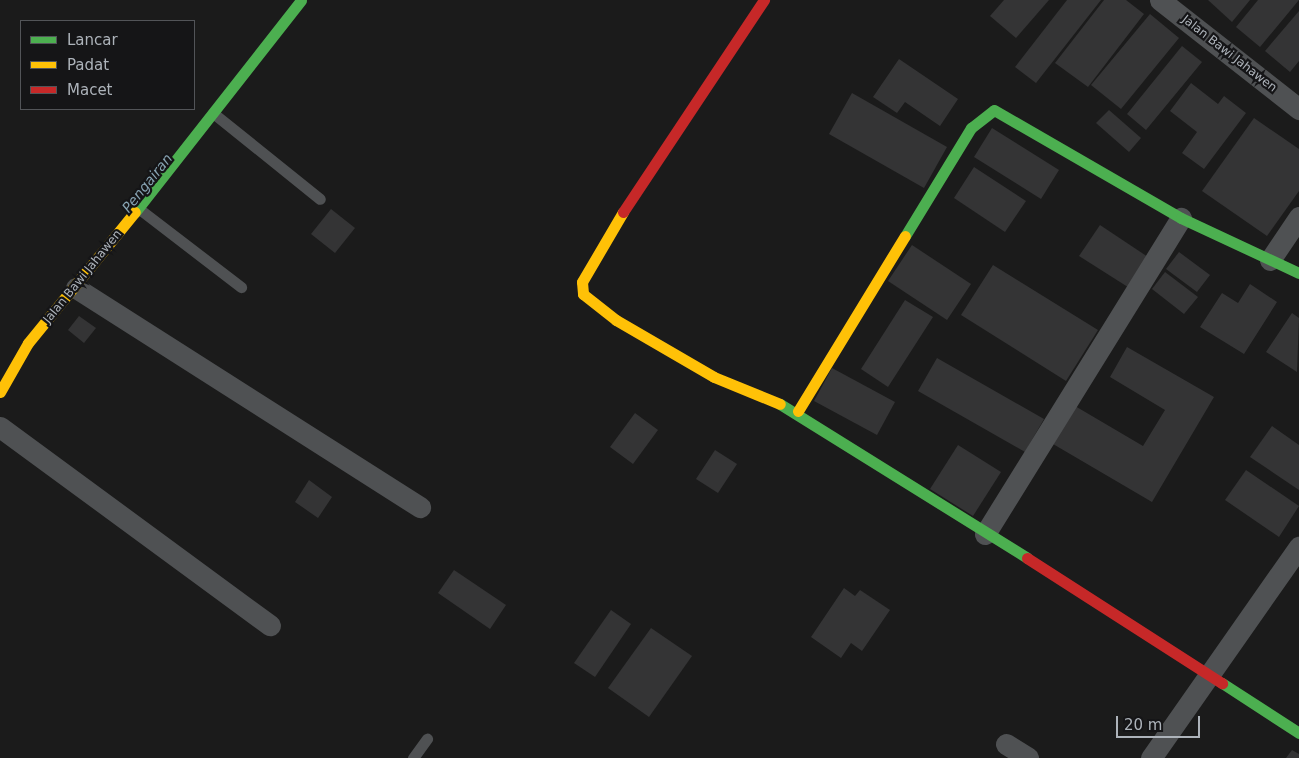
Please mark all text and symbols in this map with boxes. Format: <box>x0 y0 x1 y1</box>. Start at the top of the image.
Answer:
street label: Jalan Bawi Jahawen <box>1179 13 1279 95</box>
legend <box>20 20 195 110</box>
text: Lancar <box>67 31 118 49</box>
text: Padat <box>67 56 109 74</box>
text: Macet <box>67 81 113 99</box>
water label: Pengairan <box>118 150 176 216</box>
street label: Jalan Bawi Jahawen <box>41 227 125 327</box>
scale bar <box>1119 706 1203 738</box>
text: 20 m <box>1124 716 1162 734</box>

